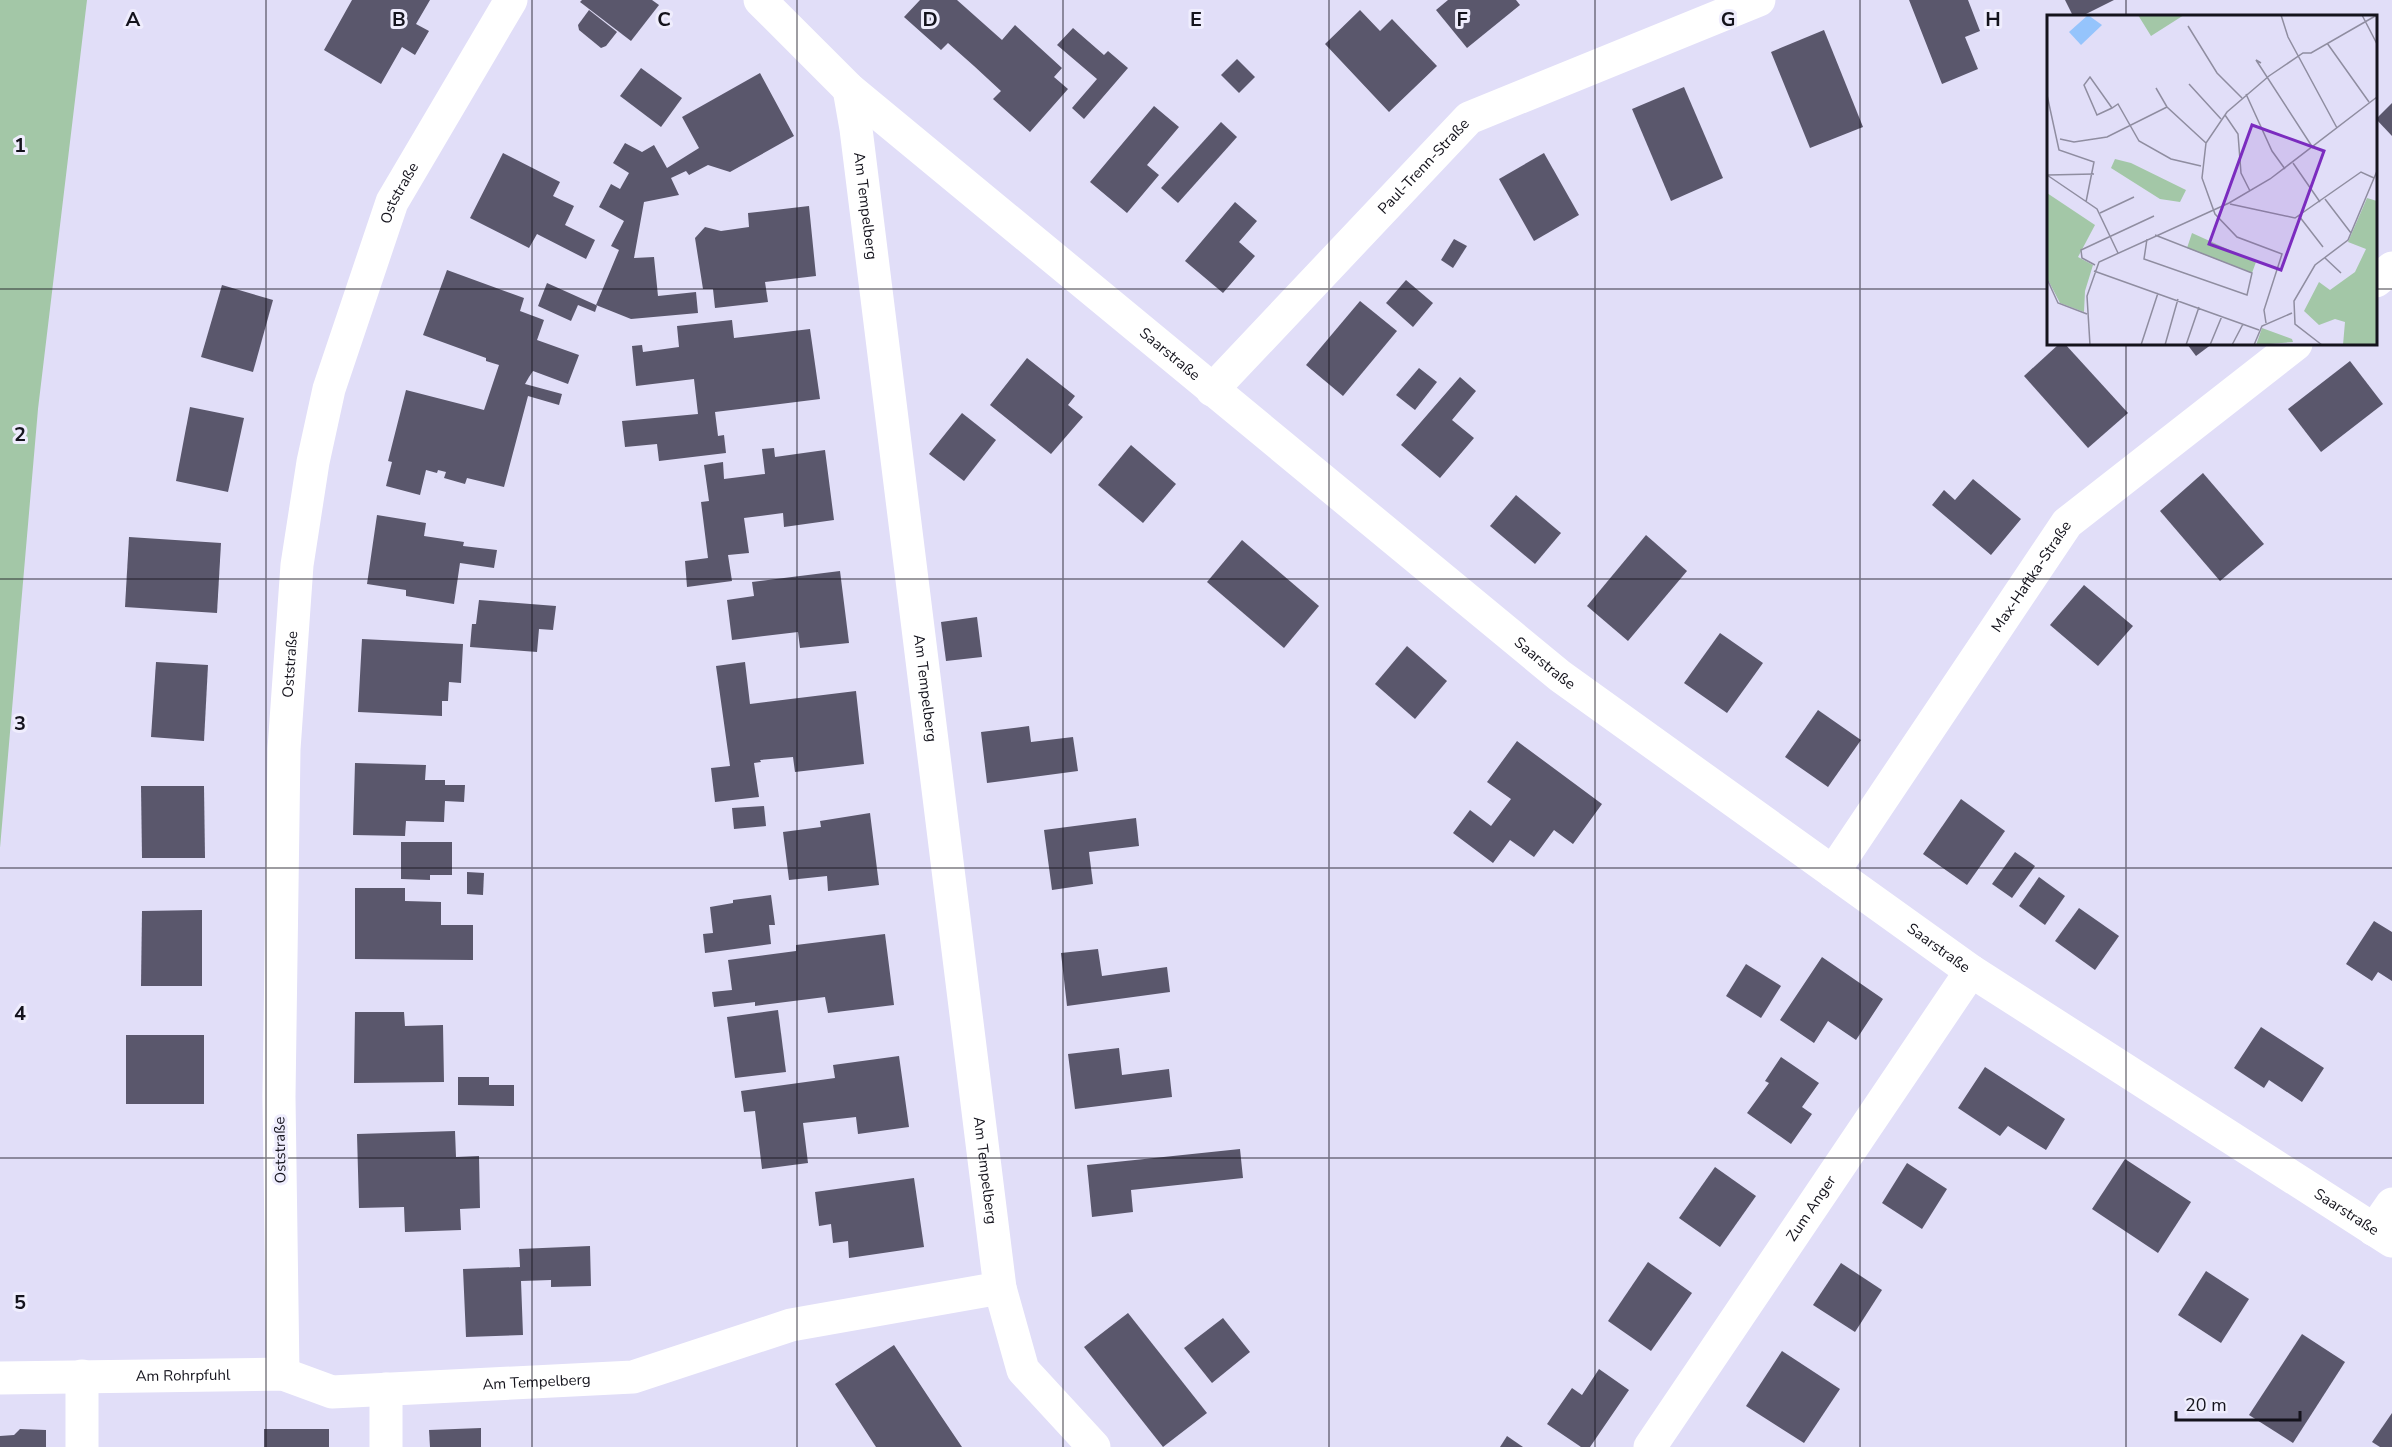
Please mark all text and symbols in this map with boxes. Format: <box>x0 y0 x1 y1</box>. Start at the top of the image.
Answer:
text: A <box>126 6 141 33</box>
text: B <box>392 6 406 33</box>
text: C <box>657 6 671 33</box>
text: D <box>922 6 938 33</box>
text: E <box>1190 6 1202 33</box>
text: F <box>1456 6 1468 33</box>
text: G <box>1721 6 1735 33</box>
text: H <box>1985 6 2001 33</box>
inset map <box>2047 15 2377 345</box>
street label: Paul-Trenn-Straße <box>1373 114 1474 218</box>
text: 1 <box>14 132 26 159</box>
street label: Am Tempelberg <box>849 151 882 261</box>
street label: Oststraße <box>375 159 423 226</box>
street label: Saarstraße <box>1135 323 1205 385</box>
text: 2 <box>14 421 26 448</box>
street label: Max-Haftka-Straße <box>1987 517 2076 636</box>
street label: Oststraße <box>278 630 302 698</box>
street label: Saarstraße <box>1510 632 1579 694</box>
street label: Am Tempelberg <box>909 633 942 743</box>
text: 3 <box>14 710 26 737</box>
street label: Saarstraße <box>1903 918 1974 977</box>
text: 4 <box>14 1000 26 1027</box>
street label: Am Tempelberg <box>969 1115 1002 1225</box>
street label: Oststraße <box>269 1116 291 1184</box>
street label: Zum Anger <box>1782 1171 1841 1245</box>
street label: Saarstraße <box>2310 1184 2383 1240</box>
text: 5 <box>14 1289 26 1316</box>
street label: Am Rohrpfuhl <box>135 1365 231 1386</box>
street label: Am Tempelberg <box>482 1369 591 1394</box>
scale bar <box>2176 1384 2300 1422</box>
text: 20 m <box>2185 1393 2227 1417</box>

